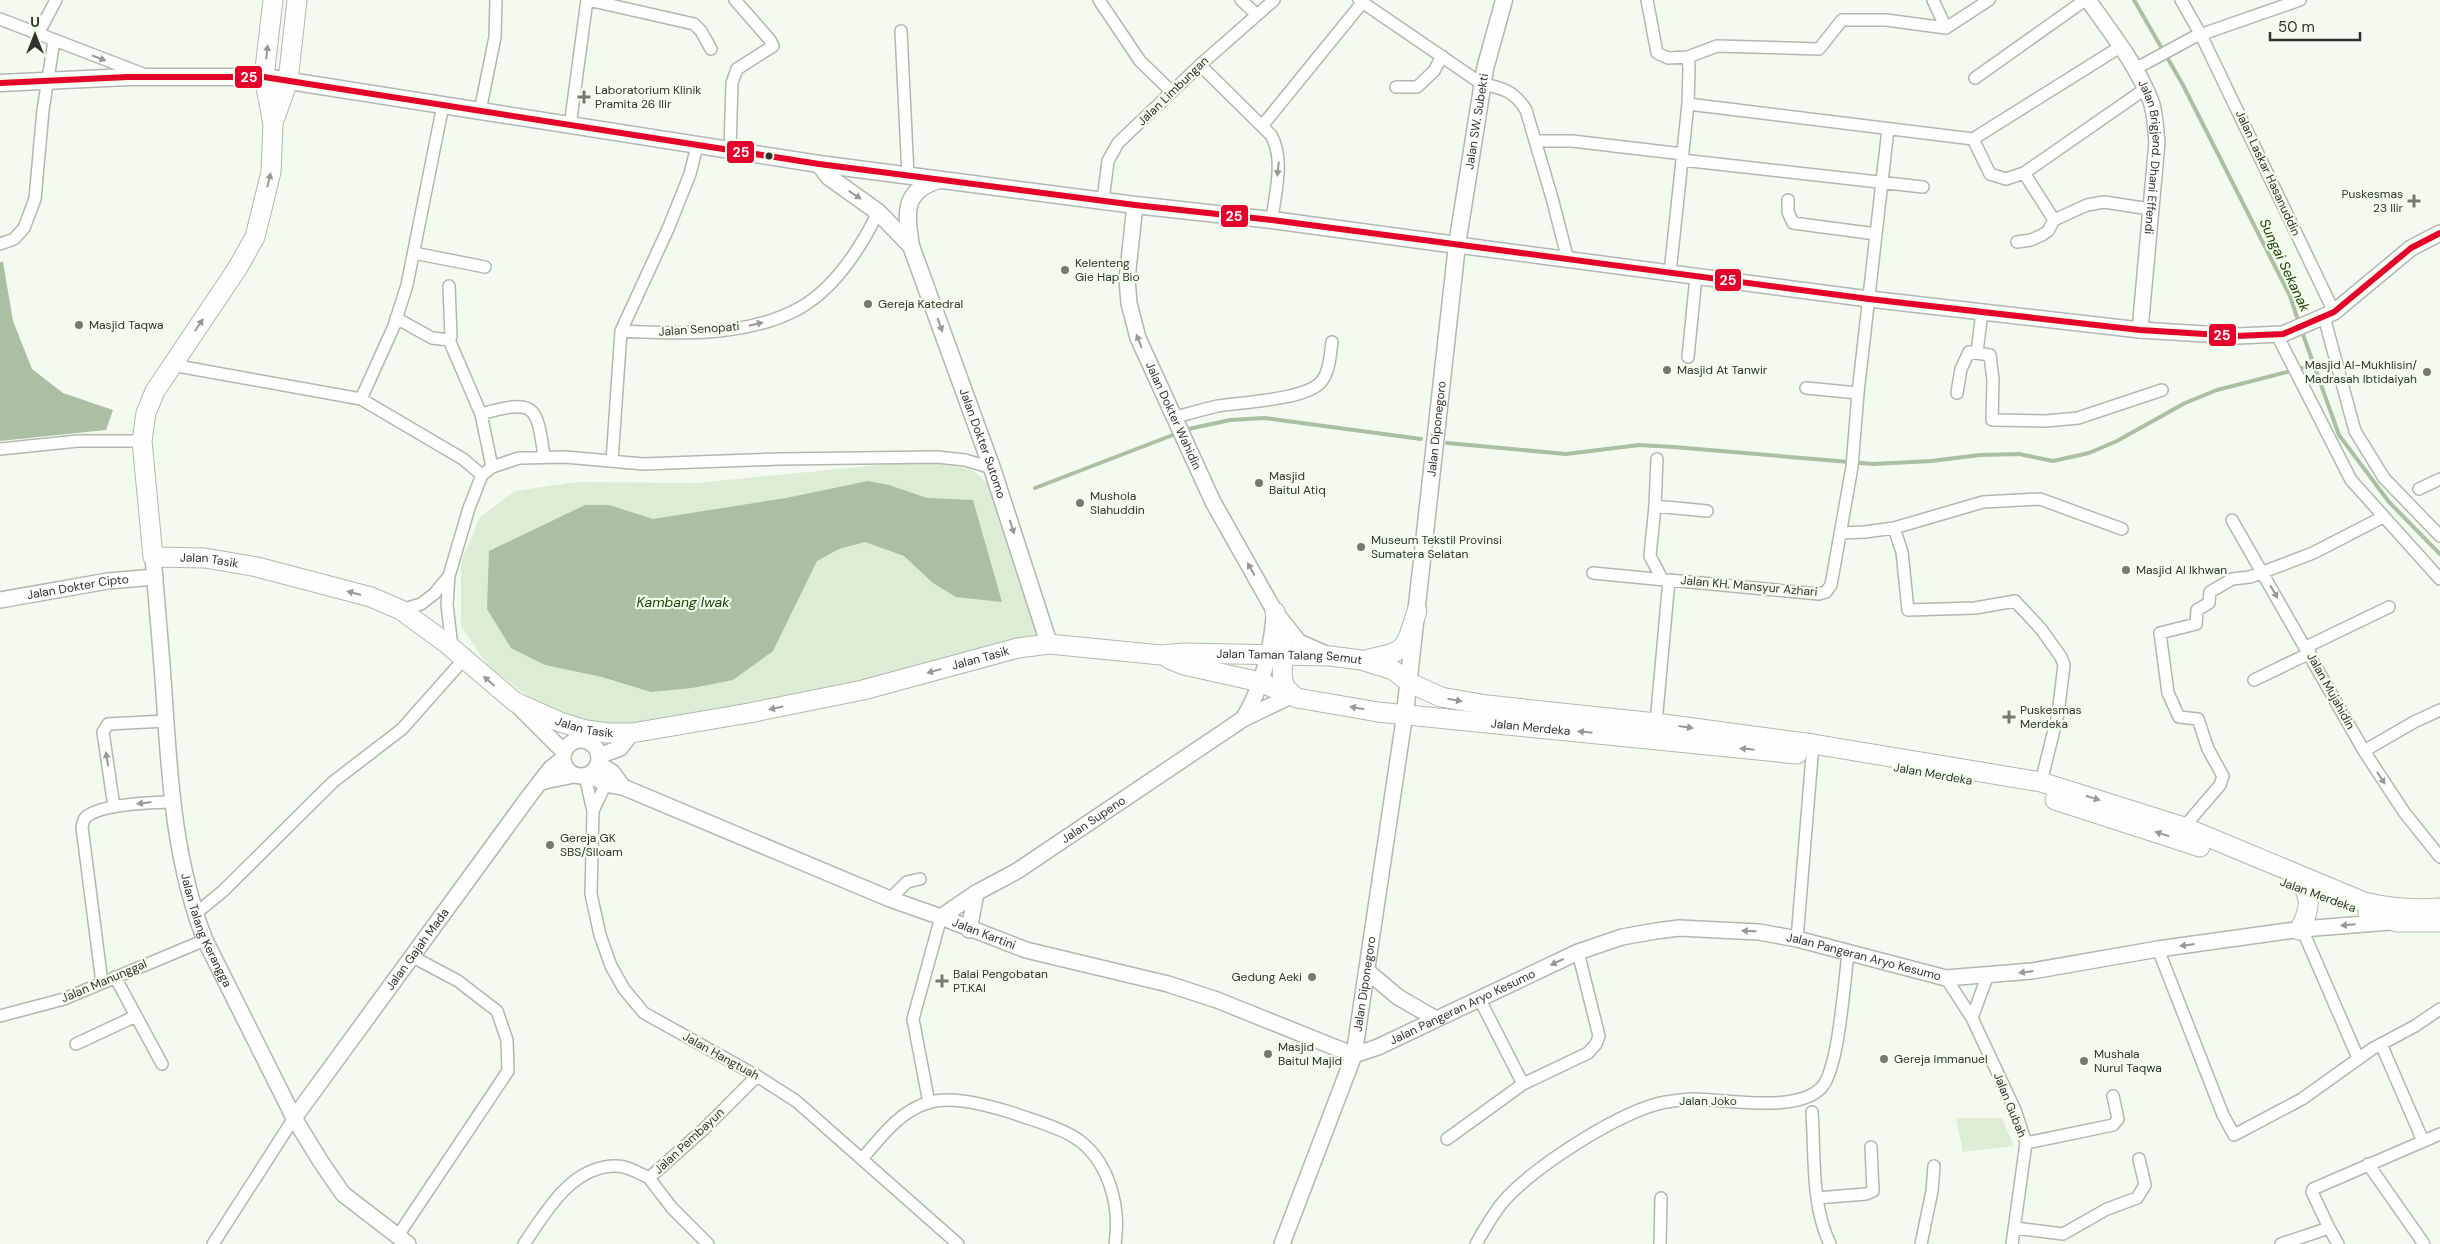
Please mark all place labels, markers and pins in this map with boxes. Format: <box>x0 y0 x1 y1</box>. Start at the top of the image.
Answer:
place label: Laboratorium Klinik Pramita 26 Ilir <box>595 82 701 112</box>
marker: Laboratorium Klinik Pramita 26 Ilir <box>577 90 591 104</box>
unlabelled marker <box>764 151 774 161</box>
place label: Puskesmas 23 Ilir <box>2341 186 2404 216</box>
marker: Puskesmas 23 Ilir <box>2407 194 2421 208</box>
place label: Kelenteng Gie Hap Bio <box>1075 255 1140 285</box>
marker: Kelenteng Gie Hap Bio <box>1059 264 1071 276</box>
place label: Gereja Katedral <box>878 296 963 312</box>
marker: Gereja Katedral <box>862 298 874 310</box>
place label: Masjid Taqwa <box>89 317 164 333</box>
marker: Masjid Taqwa <box>73 319 85 331</box>
place label: Masjid Al-Mukhlisin/ Madrasah Ibtidaiyah <box>2305 357 2417 387</box>
place label: Masjid At Tanwir <box>1677 362 1768 378</box>
marker: Masjid At Tanwir <box>1661 364 1673 376</box>
marker: Masjid Al-Mukhlisin/ Madrasah Ibtidaiyah <box>2421 366 2433 378</box>
place label: Masjid Baitul Atiq <box>1269 468 1326 498</box>
marker: Masjid Baitul Atiq <box>1253 477 1265 489</box>
place label: Mushola Slahuddin <box>1090 488 1145 518</box>
marker: Mushola Slahuddin <box>1074 497 1086 509</box>
place label: Museum Tekstil Provinsi Sumatera Selatan <box>1371 532 1502 562</box>
marker: Museum Tekstil Provinsi Sumatera Selatan <box>1355 541 1367 553</box>
place label: Masjid Al Ikhwan <box>2136 562 2227 578</box>
marker: Masjid Al Ikhwan <box>2120 564 2132 576</box>
place label: Puskesmas Merdeka <box>2020 702 2082 732</box>
marker: Puskesmas Merdeka <box>2002 710 2016 724</box>
place label: Gereja GK SBS/Siloam <box>560 830 623 860</box>
marker: Gereja GK SBS/Siloam <box>544 839 556 851</box>
place label: Balai Pengobatan PT.KAI <box>953 966 1048 996</box>
place label: Gedung Aeki <box>1232 969 1302 985</box>
marker: Gedung Aeki <box>1306 971 1318 983</box>
marker: Balai Pengobatan PT.KAI <box>935 974 949 988</box>
place label: Masjid Baitul Majid <box>1278 1039 1342 1069</box>
place label: Mushala Nurul Taqwa <box>2094 1046 2162 1076</box>
marker: Masjid Baitul Majid <box>1262 1048 1274 1060</box>
place label: Gereja Immanuel <box>1894 1051 1988 1067</box>
marker: Gereja Immanuel <box>1878 1053 1890 1065</box>
marker: Mushala Nurul Taqwa <box>2078 1055 2090 1067</box>

